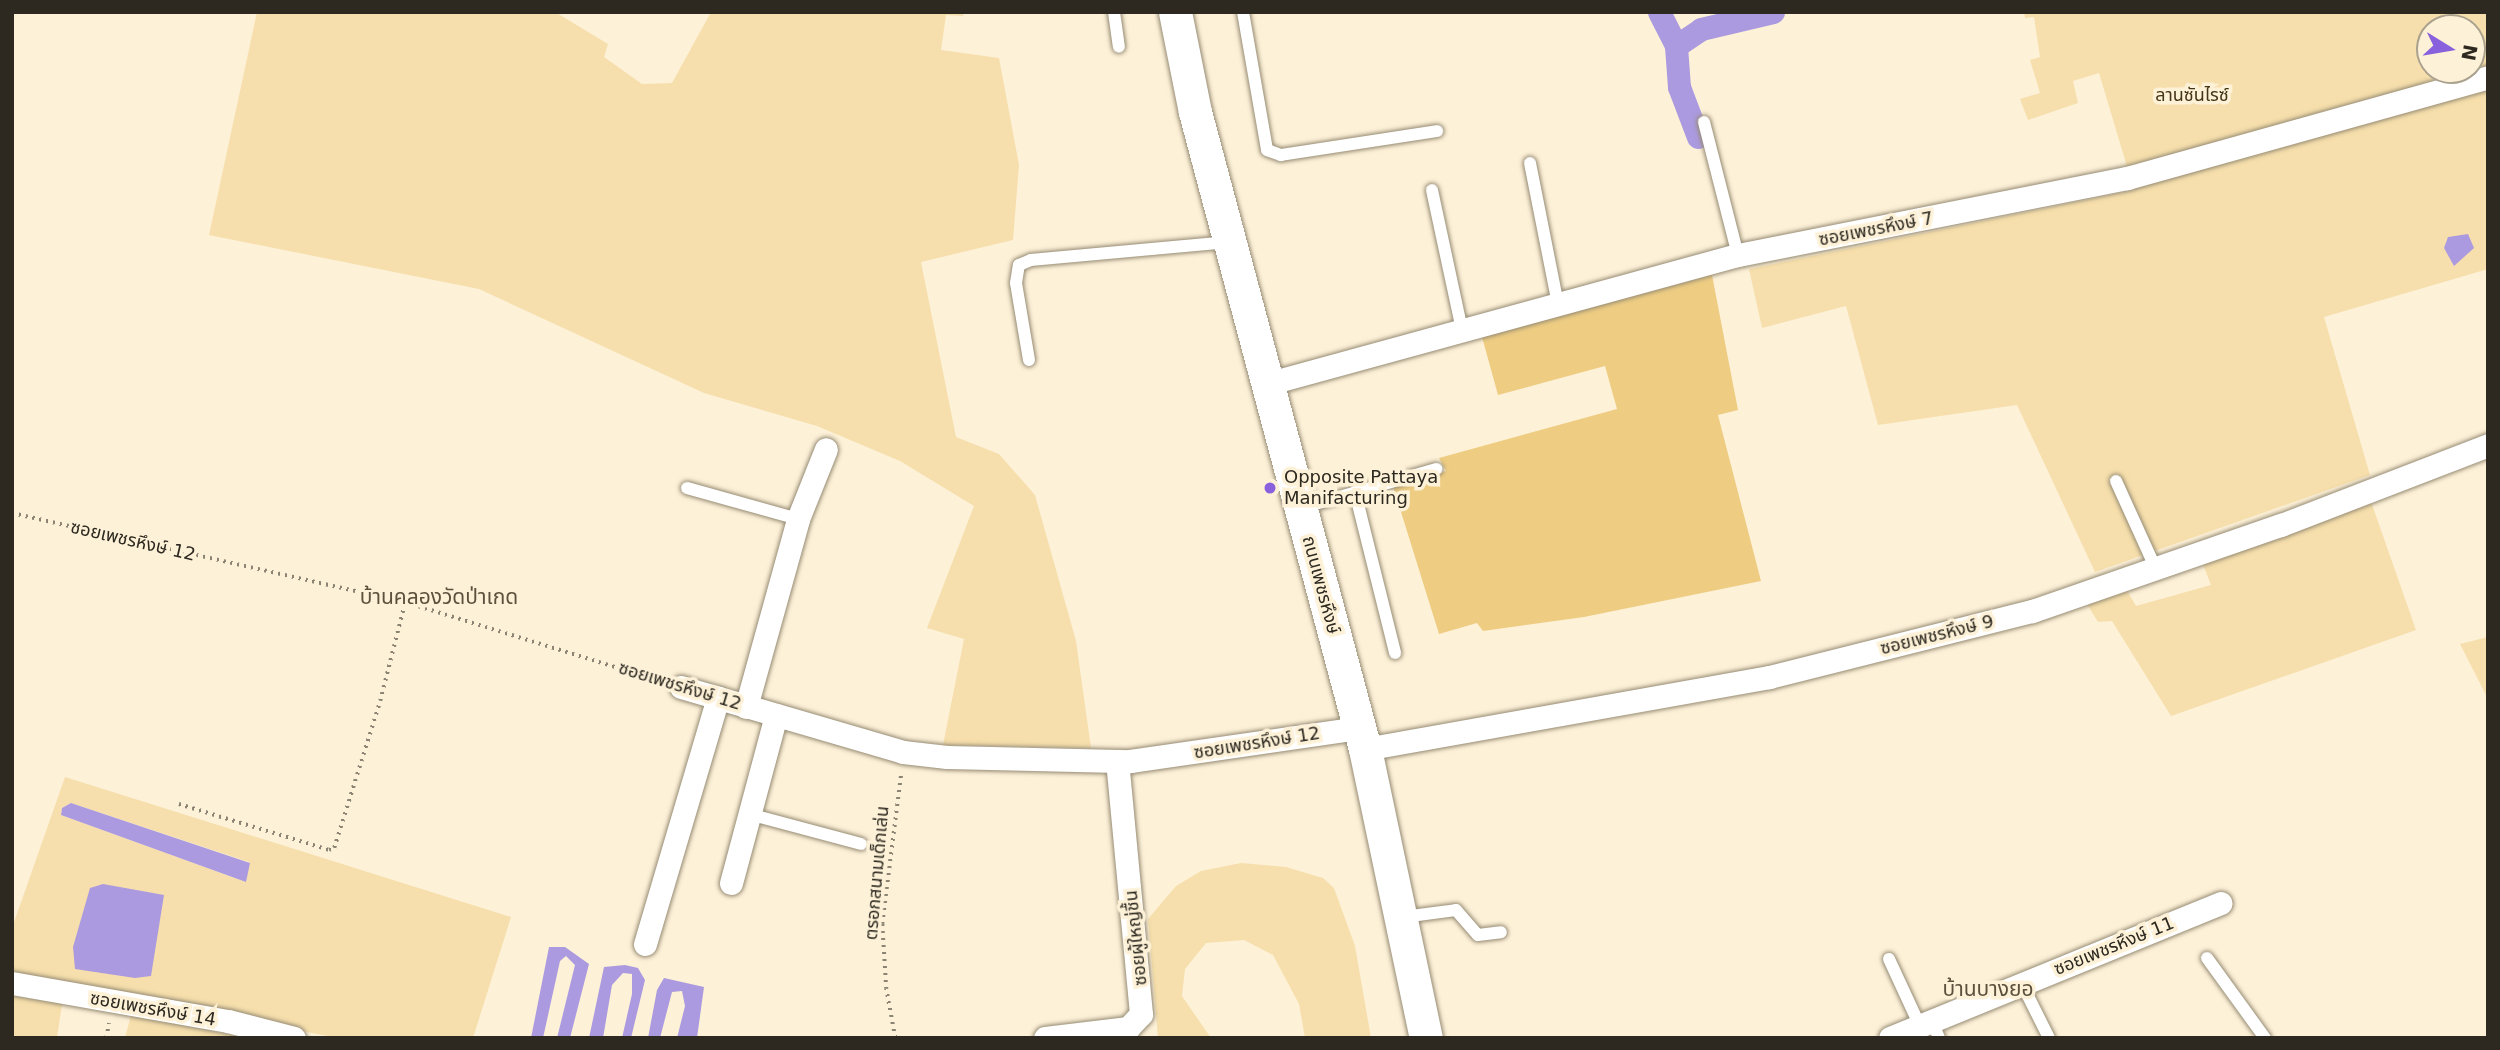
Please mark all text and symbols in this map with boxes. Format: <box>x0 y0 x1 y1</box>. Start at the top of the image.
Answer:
north arrow <box>2416 14 2486 84</box>
text: N <box>2457 43 2482 63</box>
park label: ลานซันไรซ์ <box>2155 84 2229 106</box>
street label: ซอยเพชรหึงษ์ 7 <box>1817 207 1935 251</box>
place label: Opposite Pattaya Manifacturing <box>1284 467 1438 510</box>
marker: Opposite Pattaya Manifacturing <box>1262 480 1278 496</box>
street label: ซอยเพชรหึงษ์ 12 <box>68 516 198 566</box>
street label: ถนนเพชรหึงษ์ <box>1298 534 1344 636</box>
district label: บ้านคลองวัดป่าเกด <box>360 584 518 610</box>
street label: ซอยเพชรหึงษ์ 9 <box>1878 610 1996 660</box>
street label: ซอยเพชรหึงษ์ 12 <box>616 657 744 715</box>
street label: ซอยเพชรหึงษ์ 12 <box>1192 722 1322 764</box>
street label: ตรอกสนามเด็กเล่น <box>860 805 894 941</box>
street label: ซอยผู้ใหญ่ชื้น <box>1120 889 1152 987</box>
street label: ซอยเพชรหึงษ์ 11 <box>2051 912 2177 980</box>
district label: บ้านบางยอ <box>1942 976 2034 1002</box>
street label: ซอยเพชรหึงษ์ 14 <box>88 987 218 1031</box>

